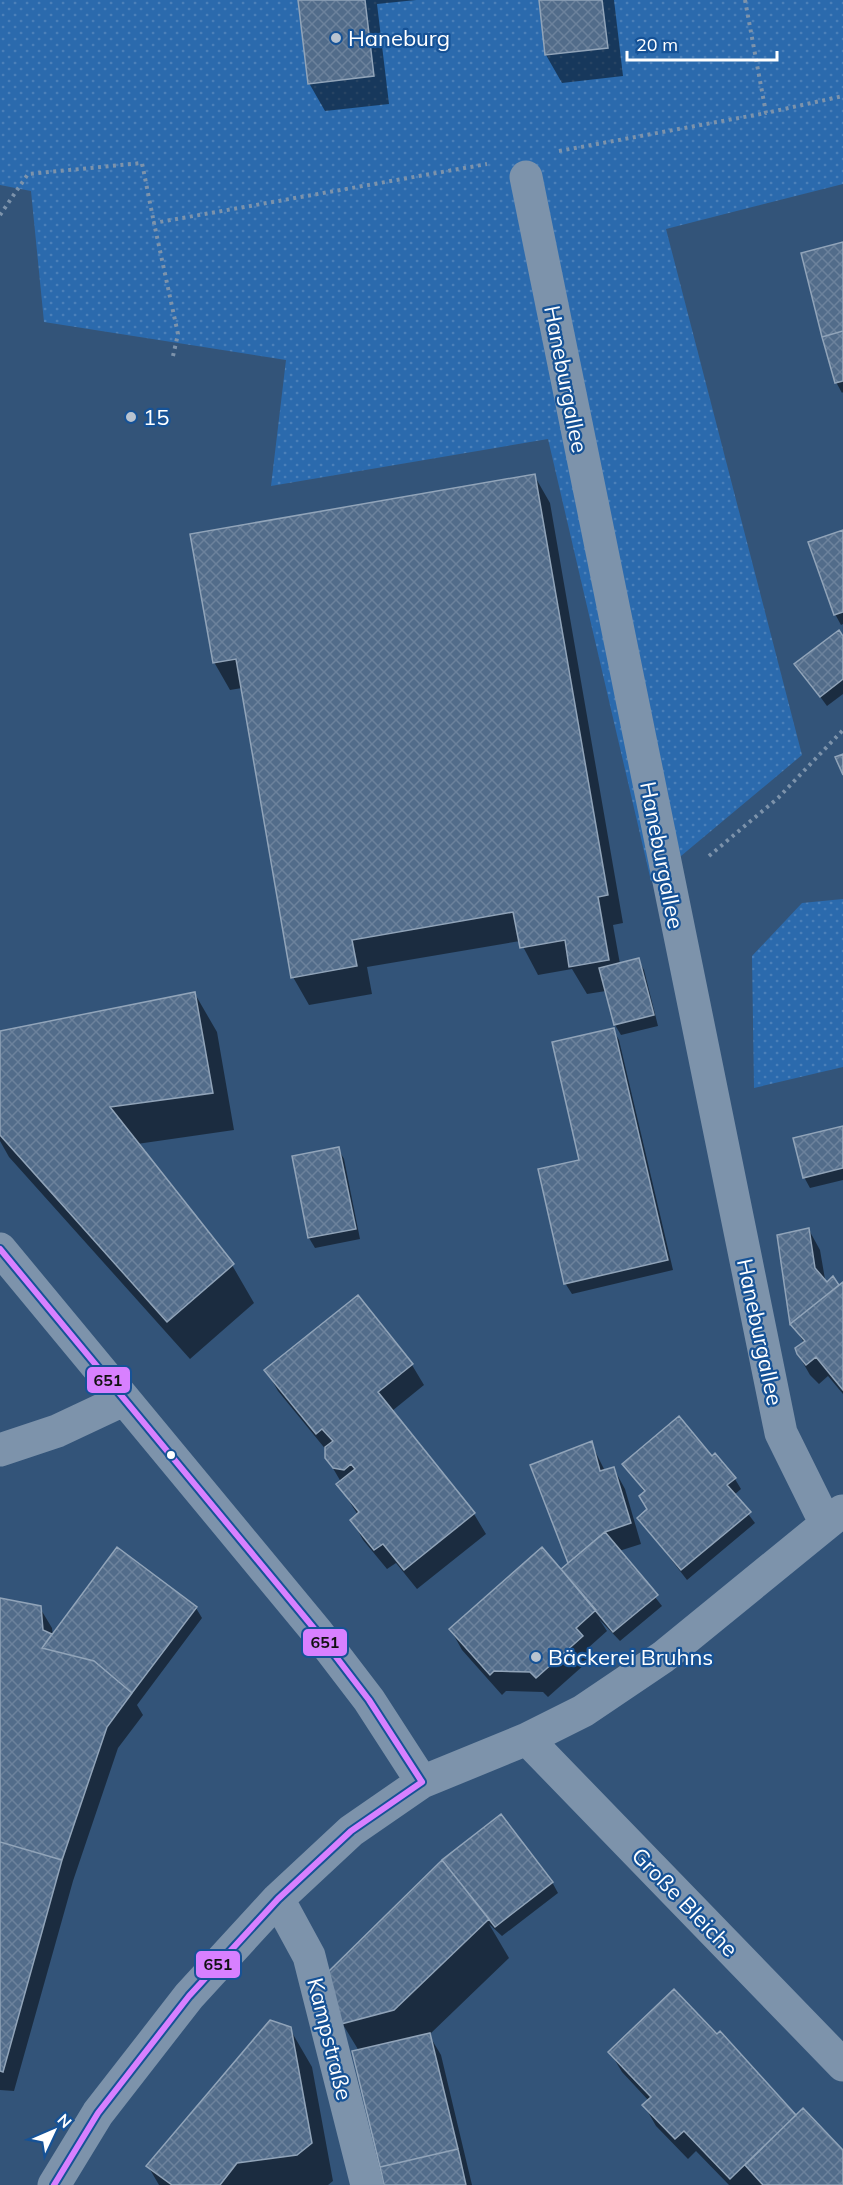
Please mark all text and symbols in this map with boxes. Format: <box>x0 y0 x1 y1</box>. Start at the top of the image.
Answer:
place label: Haneburg <box>348 24 450 52</box>
scale bar <box>627 24 777 62</box>
marker: Haneburg <box>329 31 343 45</box>
text: 20 m <box>636 33 678 56</box>
street label: Haneburgallee <box>538 303 594 455</box>
place label: 15 <box>143 403 169 431</box>
marker: 15 <box>124 410 138 424</box>
street label: Haneburgallee <box>634 779 690 931</box>
street label: Haneburgallee <box>731 1256 789 1408</box>
line badge: 651 <box>86 1366 131 1394</box>
text: 651 <box>94 1370 122 1390</box>
unlabelled marker <box>165 1449 177 1461</box>
line badge: 651 <box>302 1628 348 1657</box>
text: 651 <box>311 1632 339 1652</box>
place label: Bäckerei Bruhns <box>548 1643 713 1671</box>
marker: Bäckerei Bruhns <box>529 1650 543 1664</box>
street label: Große Bleiche <box>626 1841 744 1963</box>
line badge: 651 <box>195 1950 241 1979</box>
text: 651 <box>204 1954 232 1974</box>
street label: Kampstraße <box>301 1975 359 2103</box>
north arrow <box>24 2101 84 2161</box>
text: N <box>53 2109 76 2132</box>

